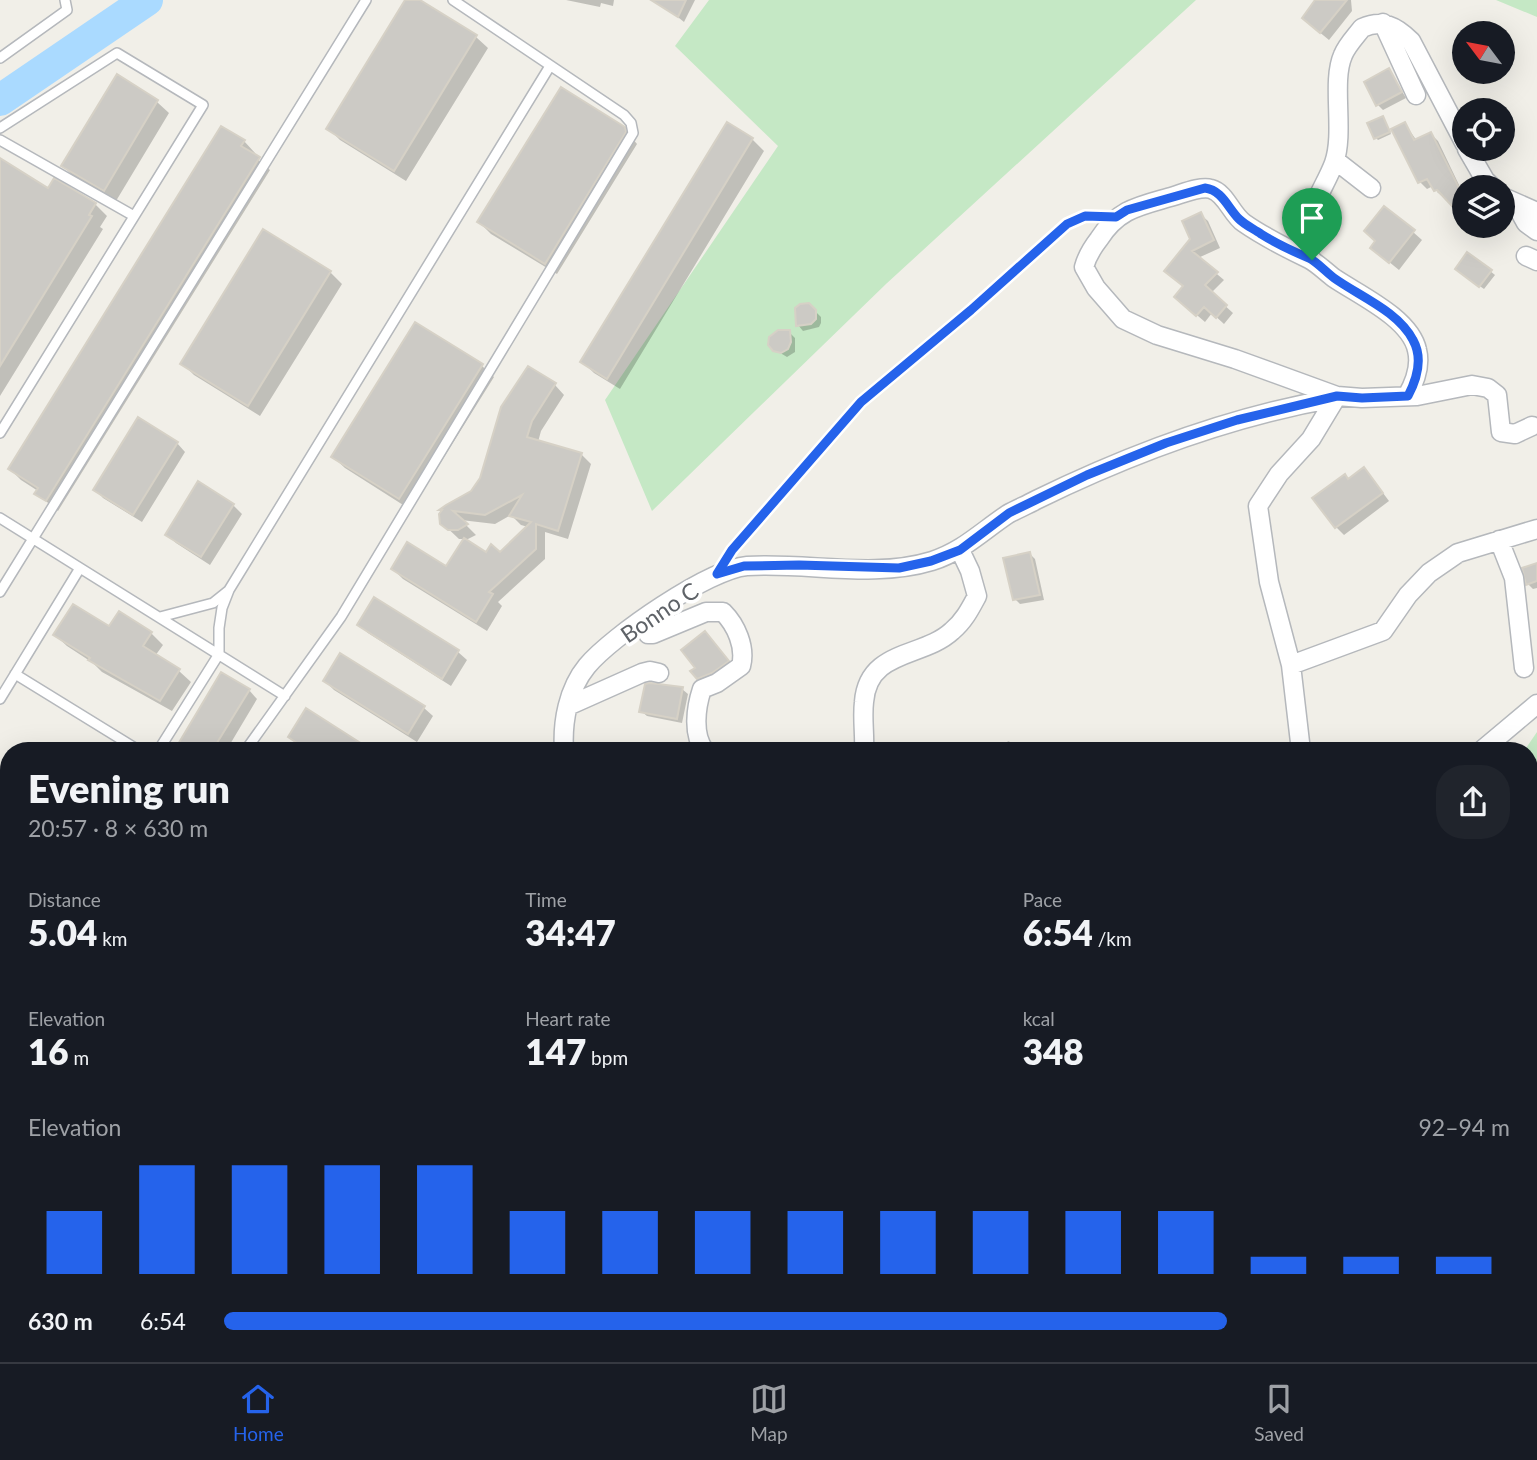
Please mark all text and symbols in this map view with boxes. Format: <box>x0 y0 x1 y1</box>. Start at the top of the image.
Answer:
north arrow <box>1452 21 1516 84</box>
map controls <box>1452 21 1515 238</box>
button: locate <box>1452 98 1515 161</box>
button: layers <box>1452 175 1515 238</box>
pin <box>1282 188 1342 260</box>
icon: arrive <box>1293 199 1331 237</box>
street label: Bonno C <box>615 576 703 648</box>
text: Evening run <box>28 765 230 811</box>
button: share <box>1436 765 1510 839</box>
text: 20:57 · 8 × 630 m <box>28 814 208 842</box>
text: Distance <box>28 888 101 911</box>
text: Time <box>525 888 567 911</box>
text: Pace <box>1023 888 1062 911</box>
text: 5.04 <box>28 911 97 953</box>
text: 34:47 <box>525 911 616 953</box>
text: 6:54 <box>1023 911 1093 953</box>
text: km <box>97 927 127 950</box>
text: /km <box>1093 927 1132 950</box>
text: Elevation <box>28 1007 105 1030</box>
text: Heart rate <box>525 1007 611 1030</box>
text: kcal <box>1023 1007 1055 1030</box>
text: 16 <box>28 1030 69 1072</box>
text: 147 <box>525 1030 586 1072</box>
text: 348 <box>1023 1030 1084 1072</box>
text: m <box>69 1046 89 1069</box>
text: bpm <box>586 1046 628 1069</box>
text: Elevation <box>28 1113 121 1141</box>
text: 92–94 m <box>1418 1113 1510 1141</box>
text: 630 m <box>28 1307 93 1335</box>
text: 6:54 <box>140 1307 186 1335</box>
tab: Home <box>233 1380 284 1445</box>
tab: Map <box>750 1380 788 1445</box>
tab: Saved <box>1254 1380 1304 1445</box>

